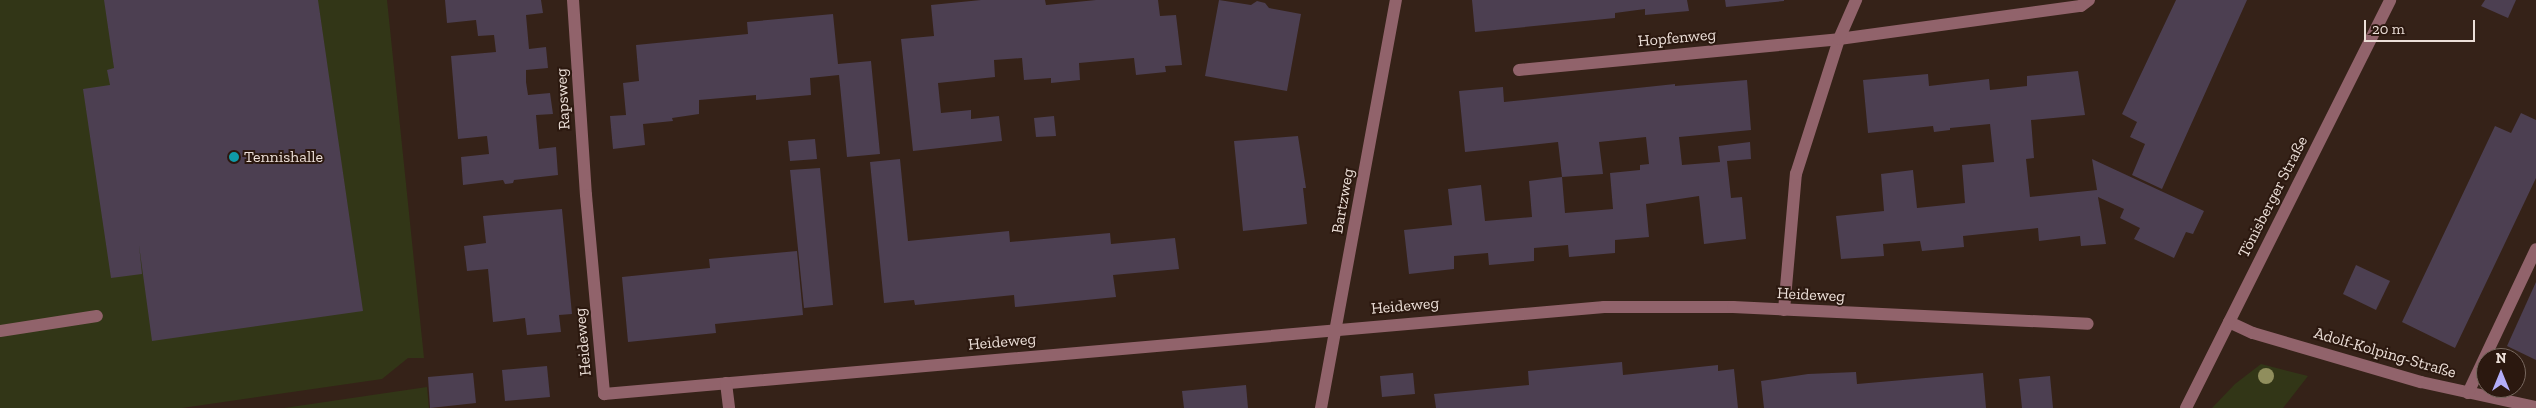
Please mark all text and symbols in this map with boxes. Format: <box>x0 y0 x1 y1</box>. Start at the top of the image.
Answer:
scale bar <box>2366 10 2477 42</box>
text: 20 m <box>2372 20 2405 38</box>
street label: Hopfenweg <box>1637 25 1717 51</box>
street label: Rapsweg <box>552 68 574 130</box>
street label: Tönisberger Straße <box>2234 133 2312 261</box>
place label: Tennishalle <box>244 147 323 167</box>
marker: Tennishalle <box>228 151 240 163</box>
street label: Bartzweg <box>1328 167 1358 235</box>
street label: Heideweg <box>1776 284 1846 306</box>
street label: Heideweg <box>1370 293 1440 319</box>
street label: Heideweg <box>570 307 596 377</box>
street label: Adolf-Kolping-Straße <box>2312 324 2458 382</box>
street label: Heideweg <box>967 329 1037 355</box>
north arrow <box>2476 348 2526 398</box>
text: N <box>2496 350 2506 367</box>

